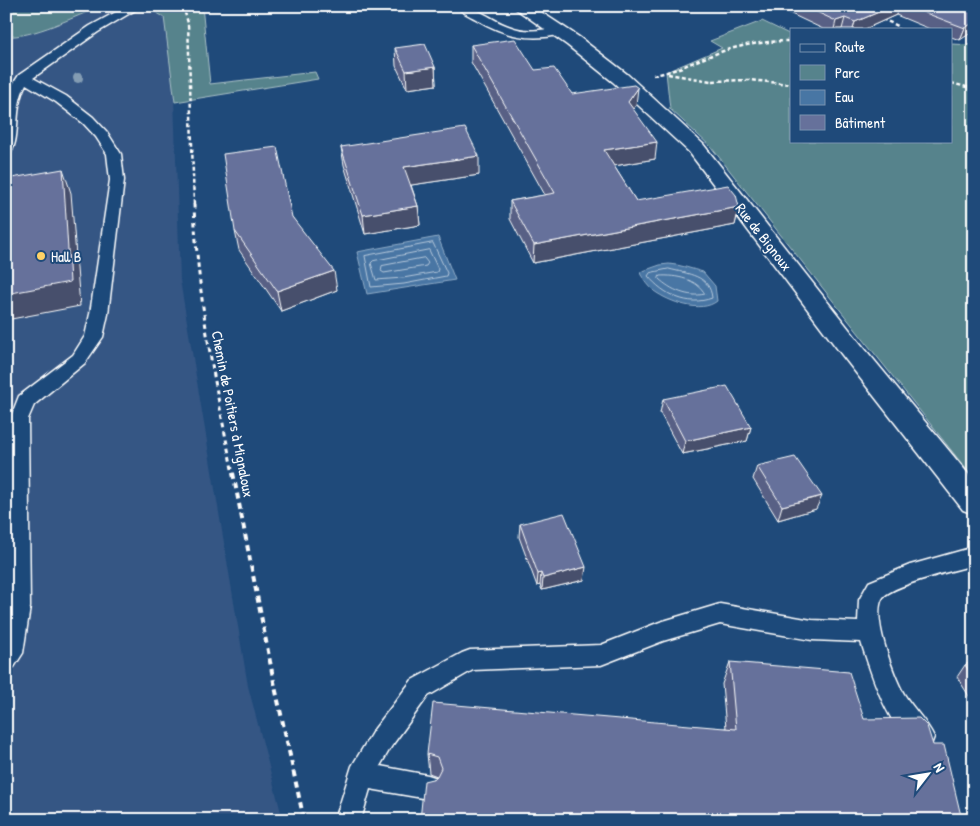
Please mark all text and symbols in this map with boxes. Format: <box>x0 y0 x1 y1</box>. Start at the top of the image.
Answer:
legend <box>790 28 952 142</box>
text: Route <box>835 36 865 57</box>
text: Parc <box>835 62 860 83</box>
text: Eau <box>835 86 854 107</box>
text: Bâtiment <box>835 112 886 133</box>
street label: Rue de Bignoux <box>731 199 797 275</box>
place label: Hall B <box>51 246 81 267</box>
marker: Hall B <box>35 250 47 262</box>
street label: Chemin de Poitiers à Mignaloux <box>207 329 260 499</box>
north arrow <box>902 748 952 798</box>
text: N <box>930 759 950 776</box>

